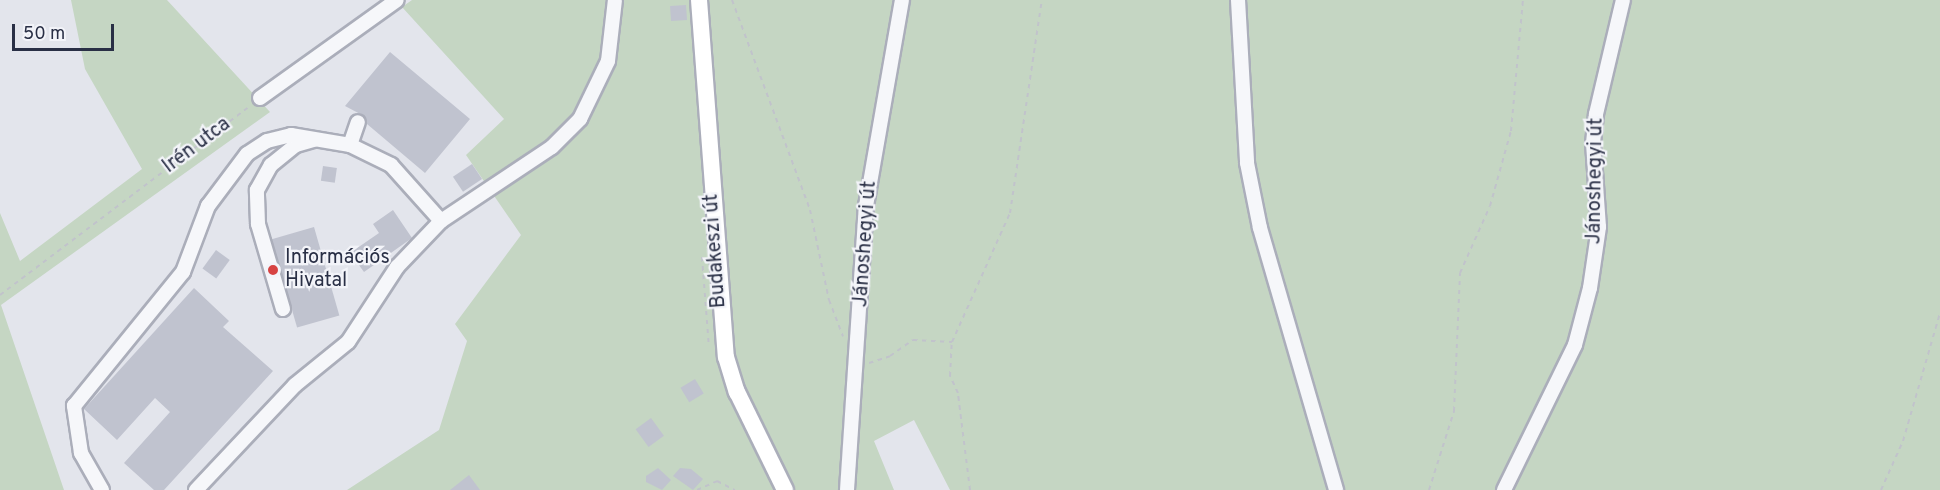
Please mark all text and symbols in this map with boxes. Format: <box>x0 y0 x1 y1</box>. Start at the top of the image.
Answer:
scale bar <box>15 12 117 50</box>
text: 50 m <box>23 23 65 46</box>
street label: Irén utca <box>158 113 236 179</box>
street label: Jánoshegyi út <box>1583 117 1609 245</box>
street label: Jánoshegyi út <box>850 180 882 308</box>
street label: Budakeszi út <box>700 193 732 309</box>
place label: Információs Hivatal <box>285 246 390 293</box>
marker: Információs Hivatal <box>266 263 280 277</box>

